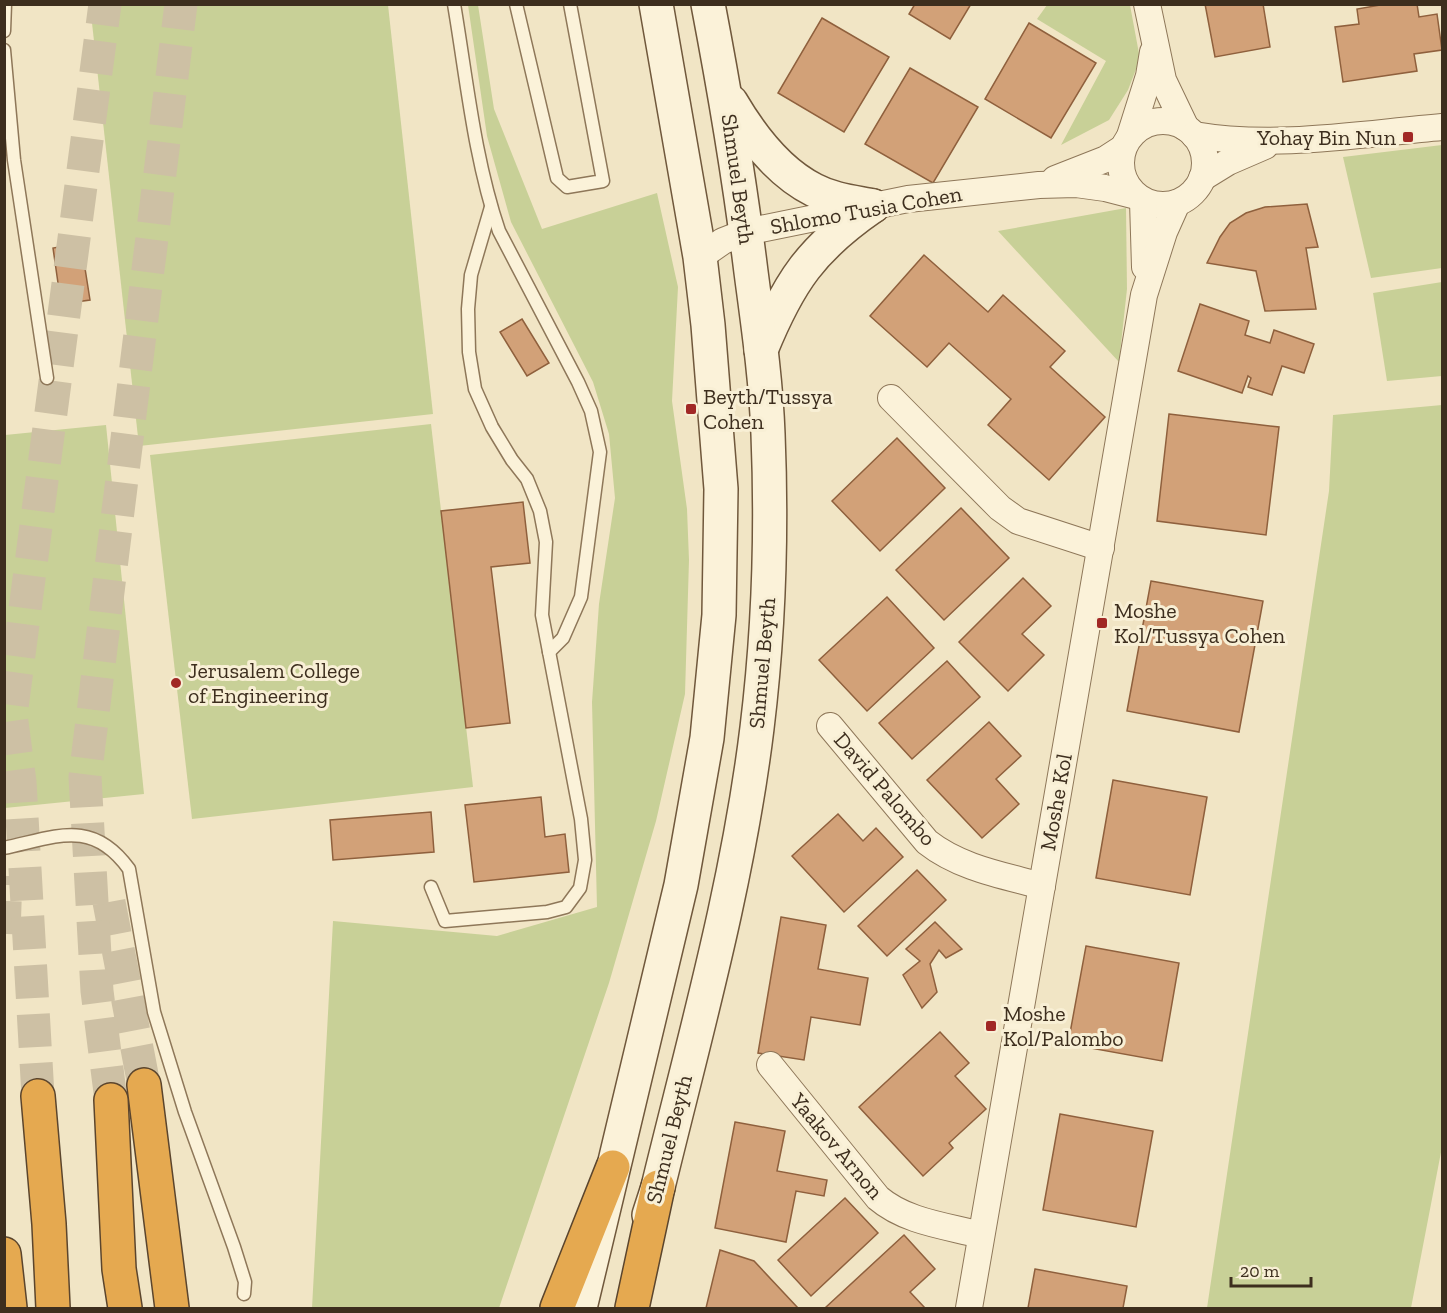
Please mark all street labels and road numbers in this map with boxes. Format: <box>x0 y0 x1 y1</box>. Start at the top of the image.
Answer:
street label: Shmuel Beyth <box>715 112 761 247</box>
street label: Shlomo Tusia Cohen <box>768 180 964 240</box>
street label: Shmuel Beyth <box>743 596 781 730</box>
street label: David Palombo <box>828 726 942 852</box>
street label: Moshe Kol <box>1034 751 1078 853</box>
street label: Shmuel Beyth <box>640 1071 698 1206</box>
street label: Yaakov Arnon <box>784 1087 889 1205</box>

